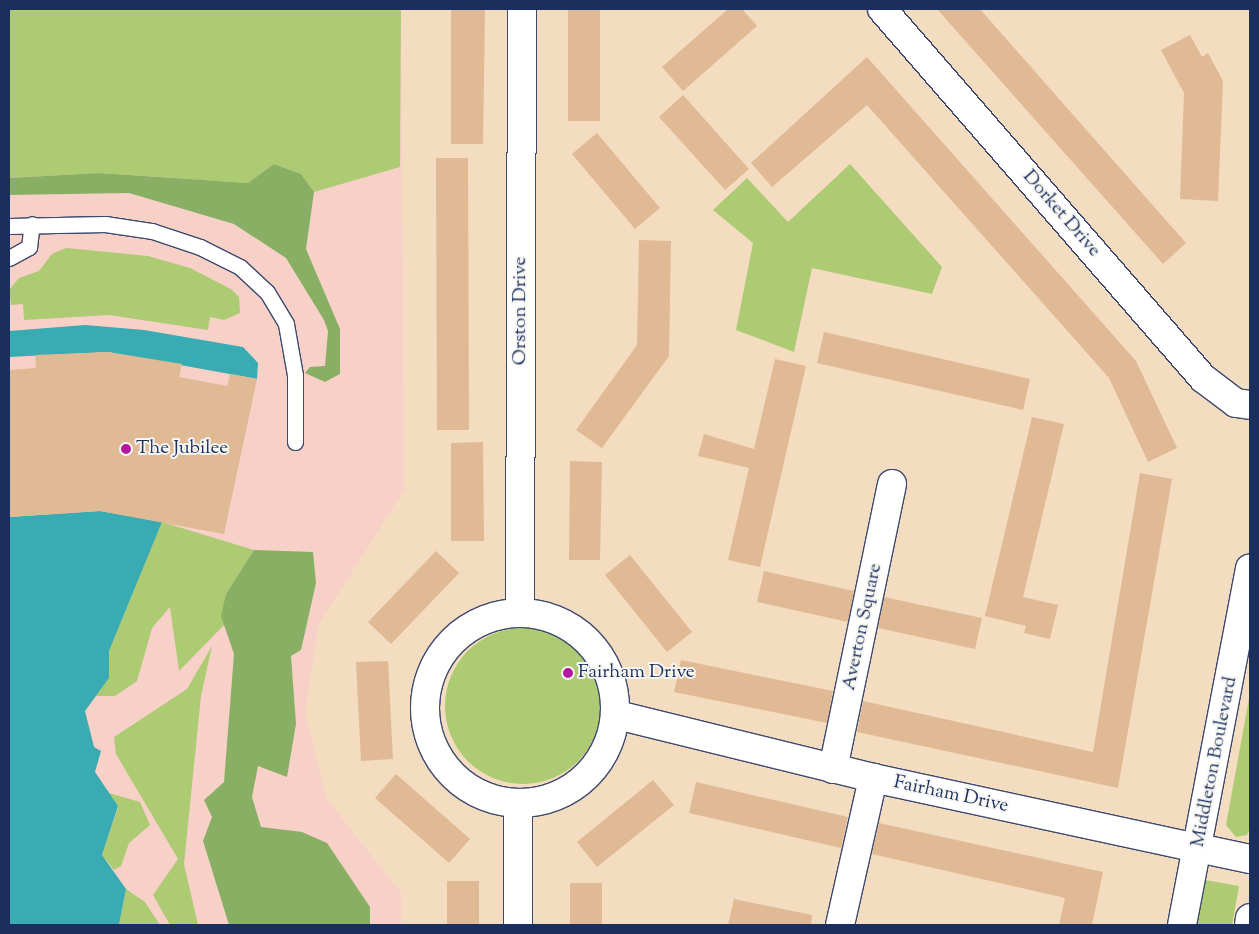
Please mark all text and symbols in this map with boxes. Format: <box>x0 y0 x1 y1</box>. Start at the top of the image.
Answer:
street label: Dorket Drive <box>1017 166 1105 262</box>
street label: Orston Drive <box>510 257 532 365</box>
place label: The Jubilee <box>136 438 228 460</box>
marker: The Jubilee <box>120 443 132 455</box>
street label: Averton Square <box>838 561 888 693</box>
place label: Fairham Drive <box>578 662 695 684</box>
marker: Fairham Drive <box>562 667 574 679</box>
street label: Middleton Boulevard <box>1187 675 1243 849</box>
street label: Fairham Drive <box>892 772 1010 818</box>

